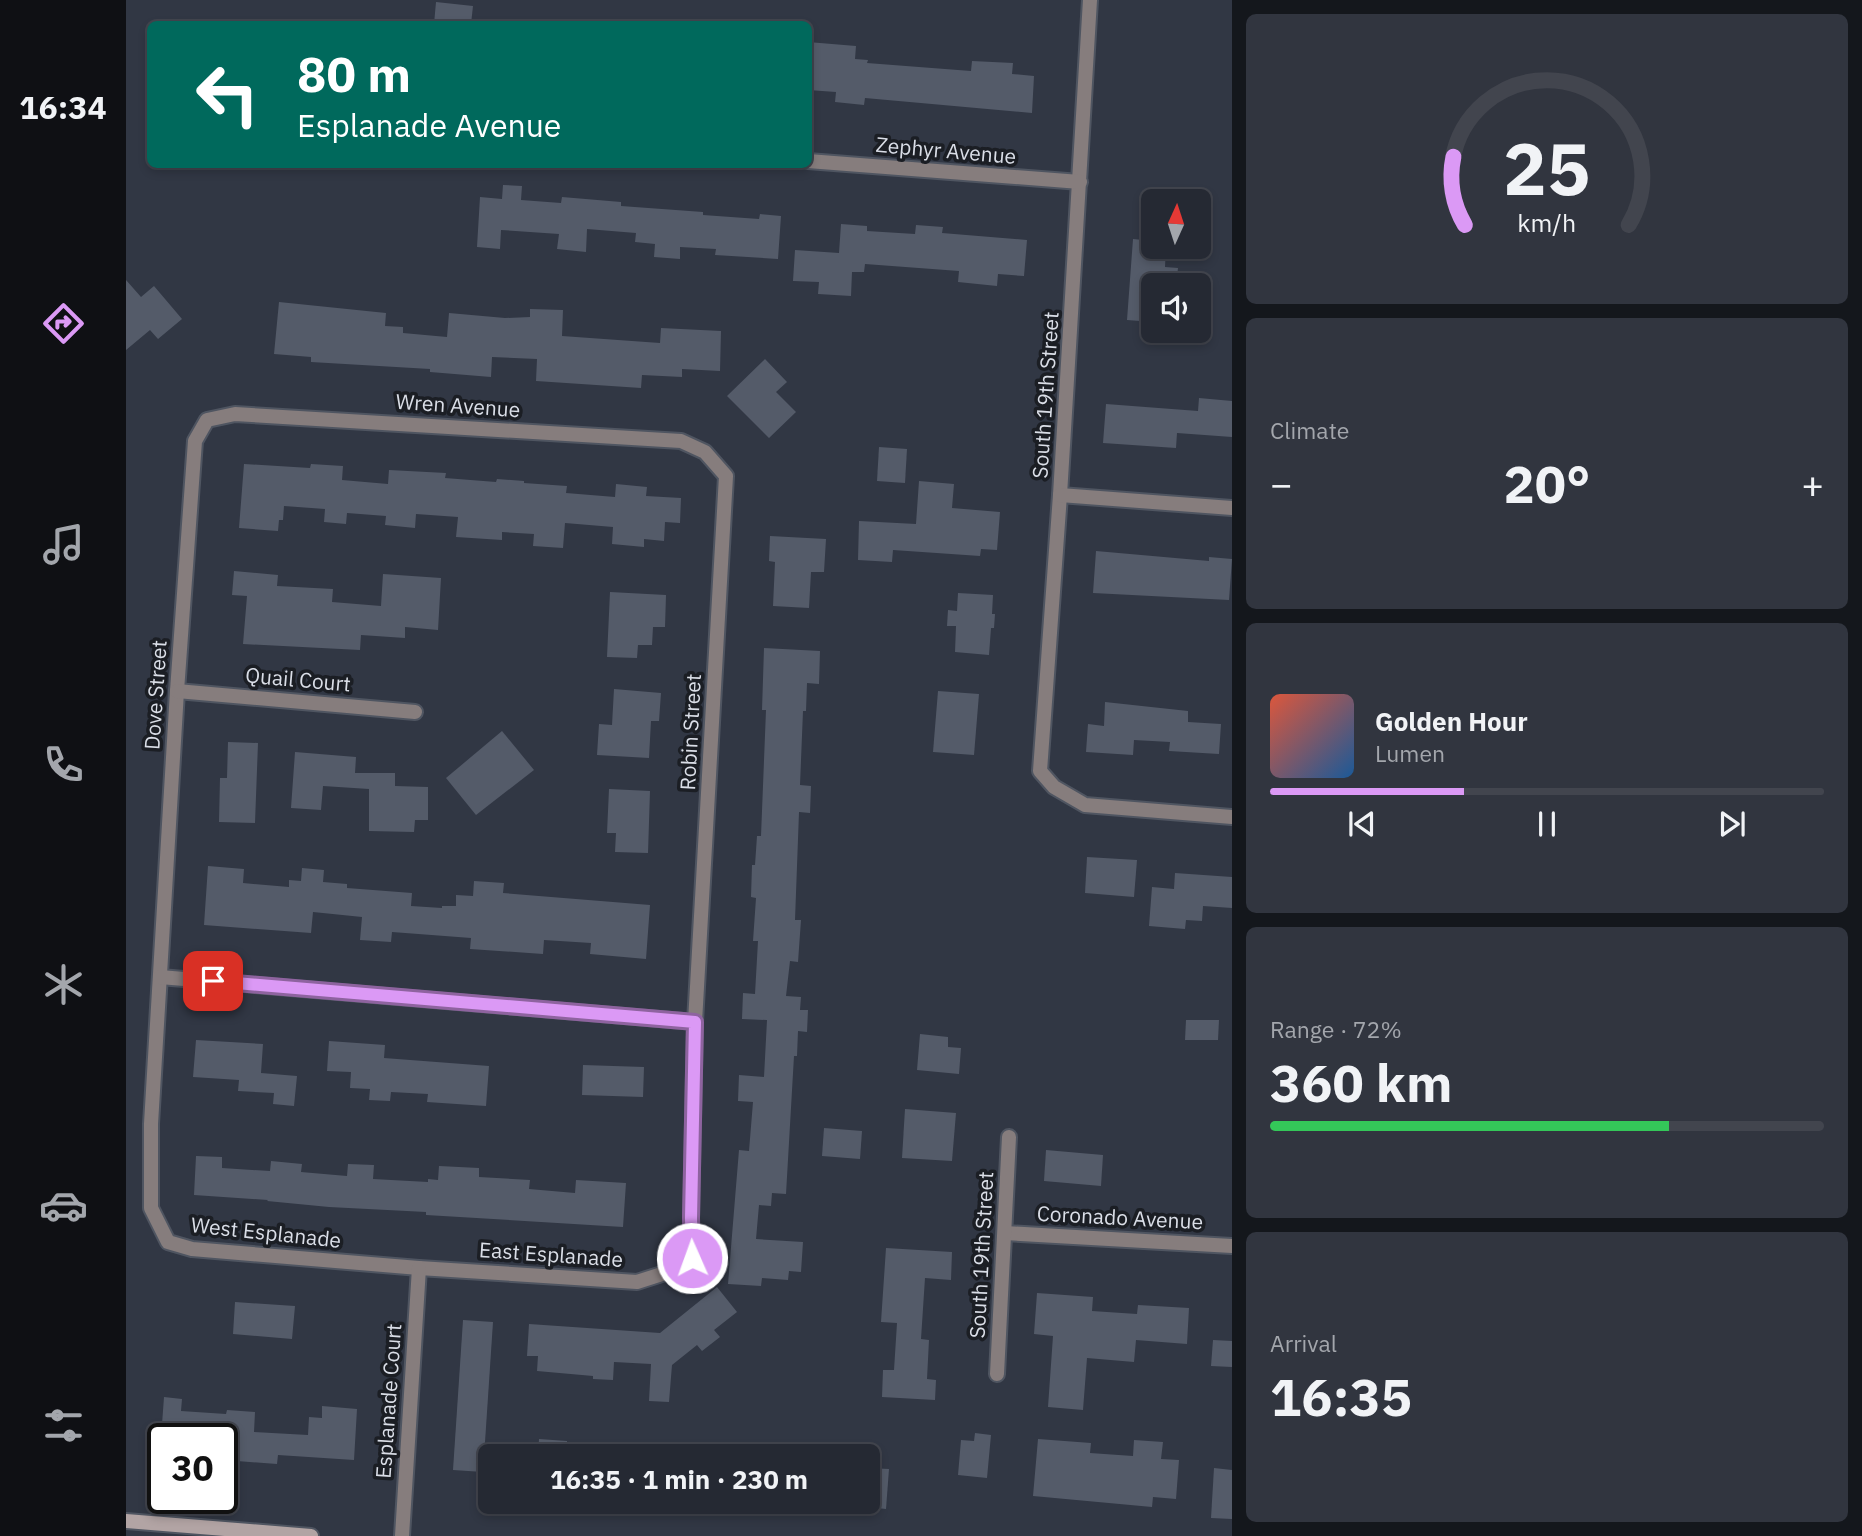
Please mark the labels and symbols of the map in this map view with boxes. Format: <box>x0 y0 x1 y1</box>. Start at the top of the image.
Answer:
street label: Zephyr Avenue <box>875 130 1017 170</box>
north arrow <box>1141 189 1211 259</box>
street label: South 19th Street <box>1025 311 1065 479</box>
street label: Wren Avenue <box>395 387 521 423</box>
street label: Dove Street <box>137 639 173 751</box>
street label: Quail Court <box>244 660 352 698</box>
street label: Robin Street <box>673 673 707 791</box>
pin <box>183 951 243 1011</box>
street label: South 19th Street <box>963 1171 999 1339</box>
street label: Coronado Avenue <box>1036 1199 1204 1235</box>
street label: West Esplanade <box>190 1210 343 1254</box>
position arrow <box>655 1221 729 1295</box>
street label: East Esplanade <box>478 1235 624 1273</box>
street label: Esplanade Court <box>369 1323 407 1479</box>
speed limit sign: 30 <box>147 1423 238 1514</box>

